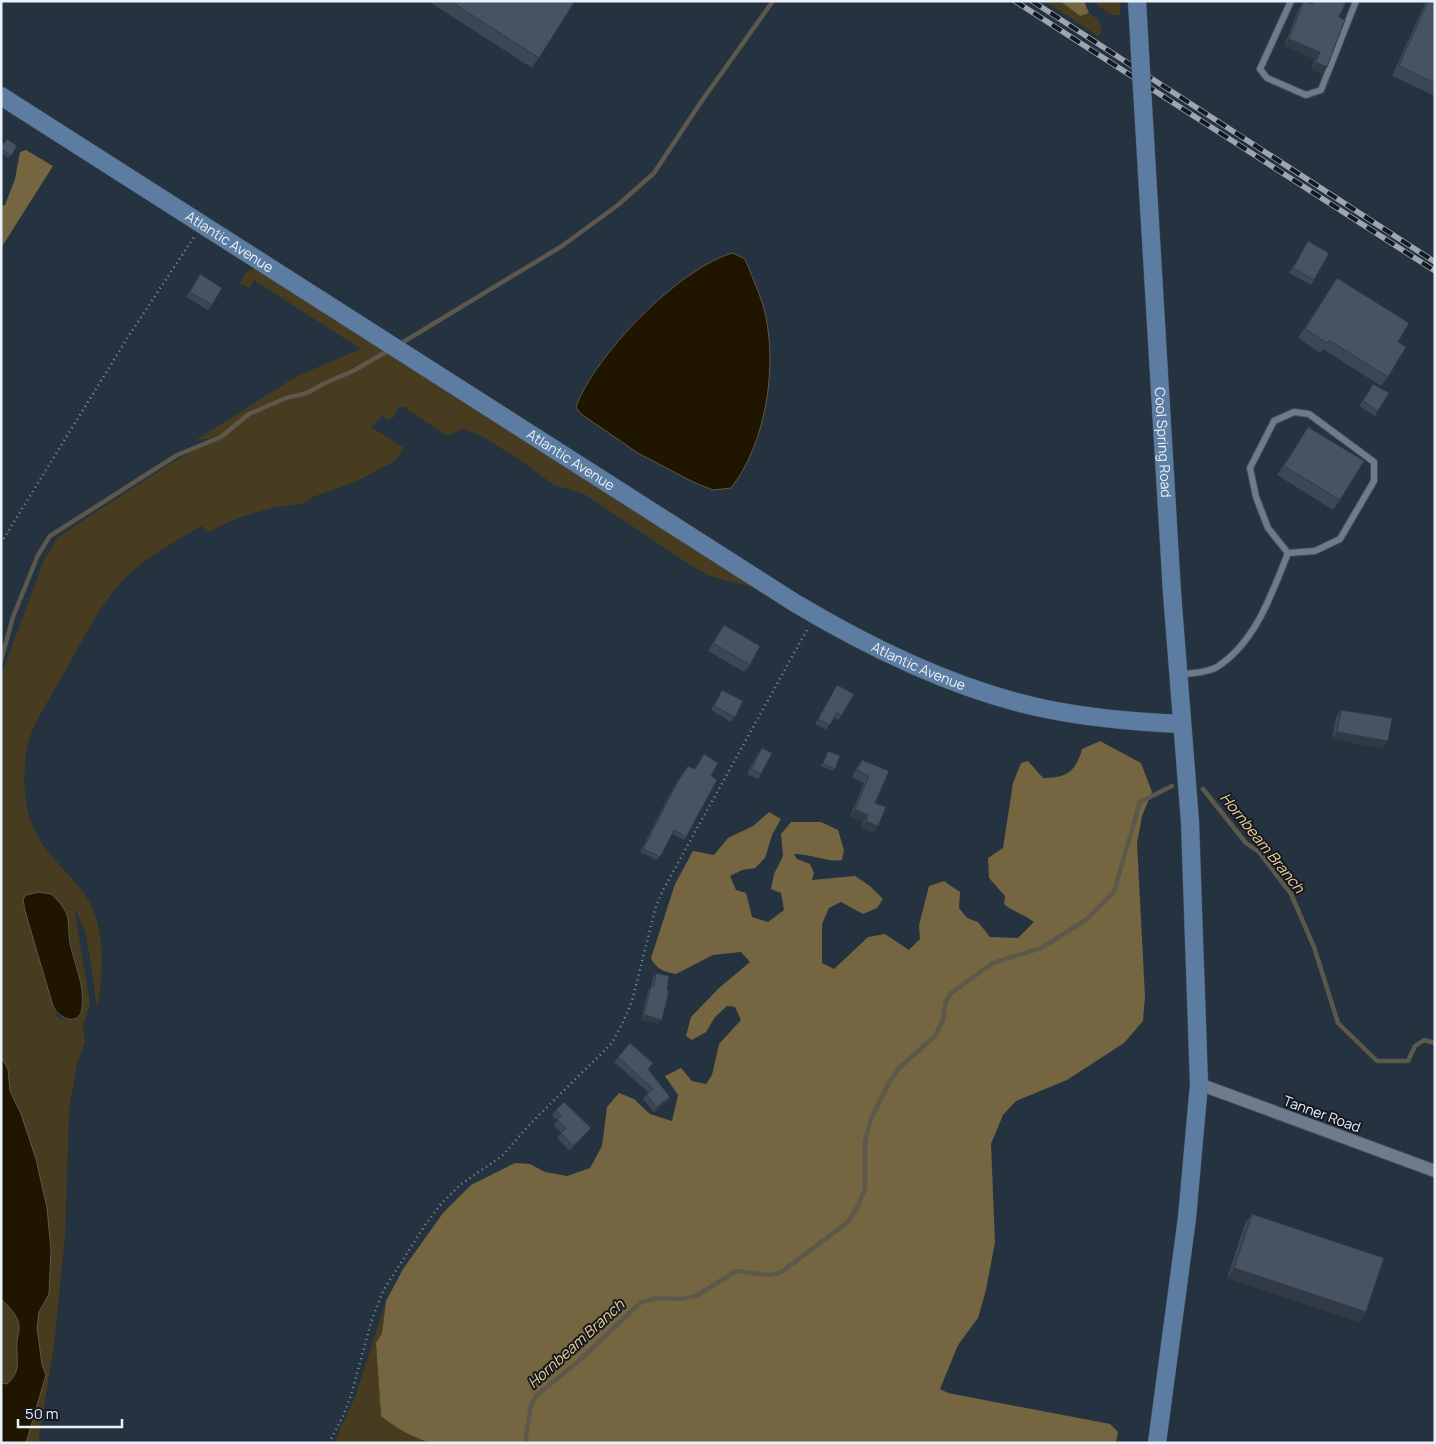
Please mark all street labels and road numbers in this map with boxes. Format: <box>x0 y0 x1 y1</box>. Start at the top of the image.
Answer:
street label: Atlantic Avenue <box>182 206 277 277</box>
street label: Cool Spring Road <box>1151 387 1176 498</box>
street label: Atlantic Avenue <box>523 424 619 495</box>
street label: Atlantic Avenue <box>868 637 968 694</box>
street label: Tanner Road <box>1281 1091 1363 1136</box>

